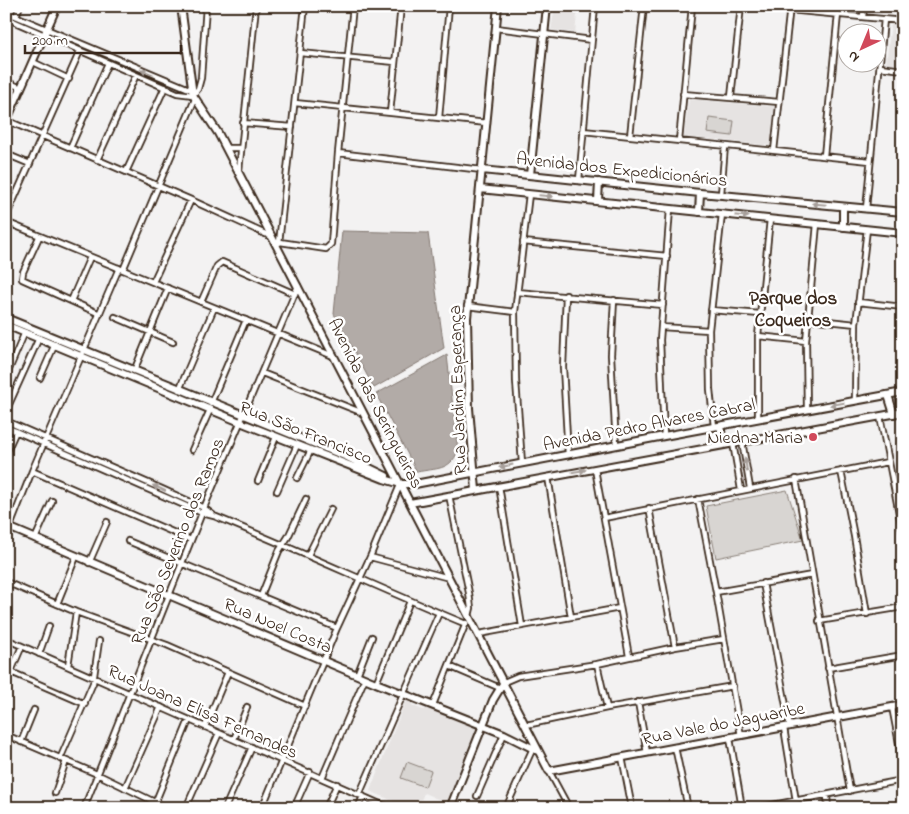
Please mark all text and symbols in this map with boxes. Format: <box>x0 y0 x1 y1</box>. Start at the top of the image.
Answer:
scale bar <box>25 22 181 54</box>
north arrow <box>836 22 886 72</box>
text: 200 m <box>32 30 68 52</box>
text: N <box>843 45 865 67</box>
one-way arrow <box>140 67 154 75</box>
street label: Avenida dos Expedicionários <box>515 147 729 195</box>
one-way arrow <box>538 192 554 200</box>
one-way arrow <box>811 200 827 208</box>
one-way arrow <box>734 212 750 220</box>
district label: Parque dos Coqueiros <box>749 286 837 335</box>
street label: Rua Jardim Esperança <box>443 304 475 475</box>
street label: Avenida das Seringueiras <box>319 314 428 494</box>
street label: Avenida Pedro Alvares Cabral <box>541 393 758 459</box>
street label: Rua São Francisco <box>235 395 376 472</box>
one-way arrow <box>829 400 845 408</box>
place label: Niedna Maria <box>707 426 803 452</box>
marker: Niedna Maria <box>807 431 819 443</box>
street label: Rua São Severino dos Ramos <box>125 434 232 649</box>
one-way arrow <box>742 457 750 473</box>
one-way arrow <box>498 462 513 470</box>
one-way arrow <box>571 467 587 475</box>
one-way arrow <box>152 483 166 491</box>
street label: Rua Noel Costa <box>219 592 336 661</box>
street label: Rua Joana Elisa Fernandes <box>103 659 302 767</box>
street label: Rua Vale do Jaguaribe <box>640 696 808 754</box>

